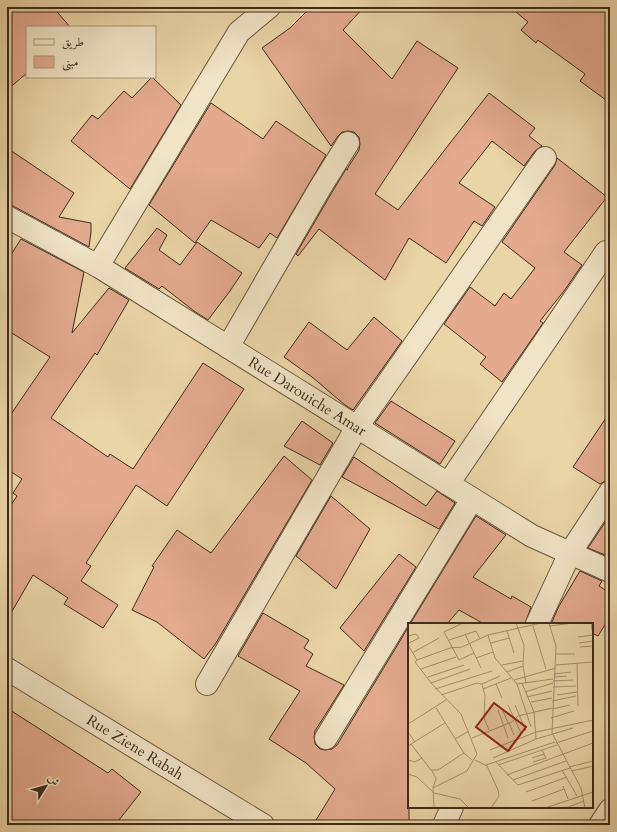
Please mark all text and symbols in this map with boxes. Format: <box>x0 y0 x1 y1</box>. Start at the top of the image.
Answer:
legend <box>26 26 156 78</box>
text: طريق <box>62 34 84 50</box>
text: مبنى <box>62 54 78 71</box>
street label: Rue Darouiche Amar <box>245 352 371 441</box>
inset map <box>408 623 593 808</box>
street label: Rue Ziene Rabah <box>83 710 188 785</box>
north arrow <box>26 766 66 806</box>
text: ش <box>44 771 63 789</box>

